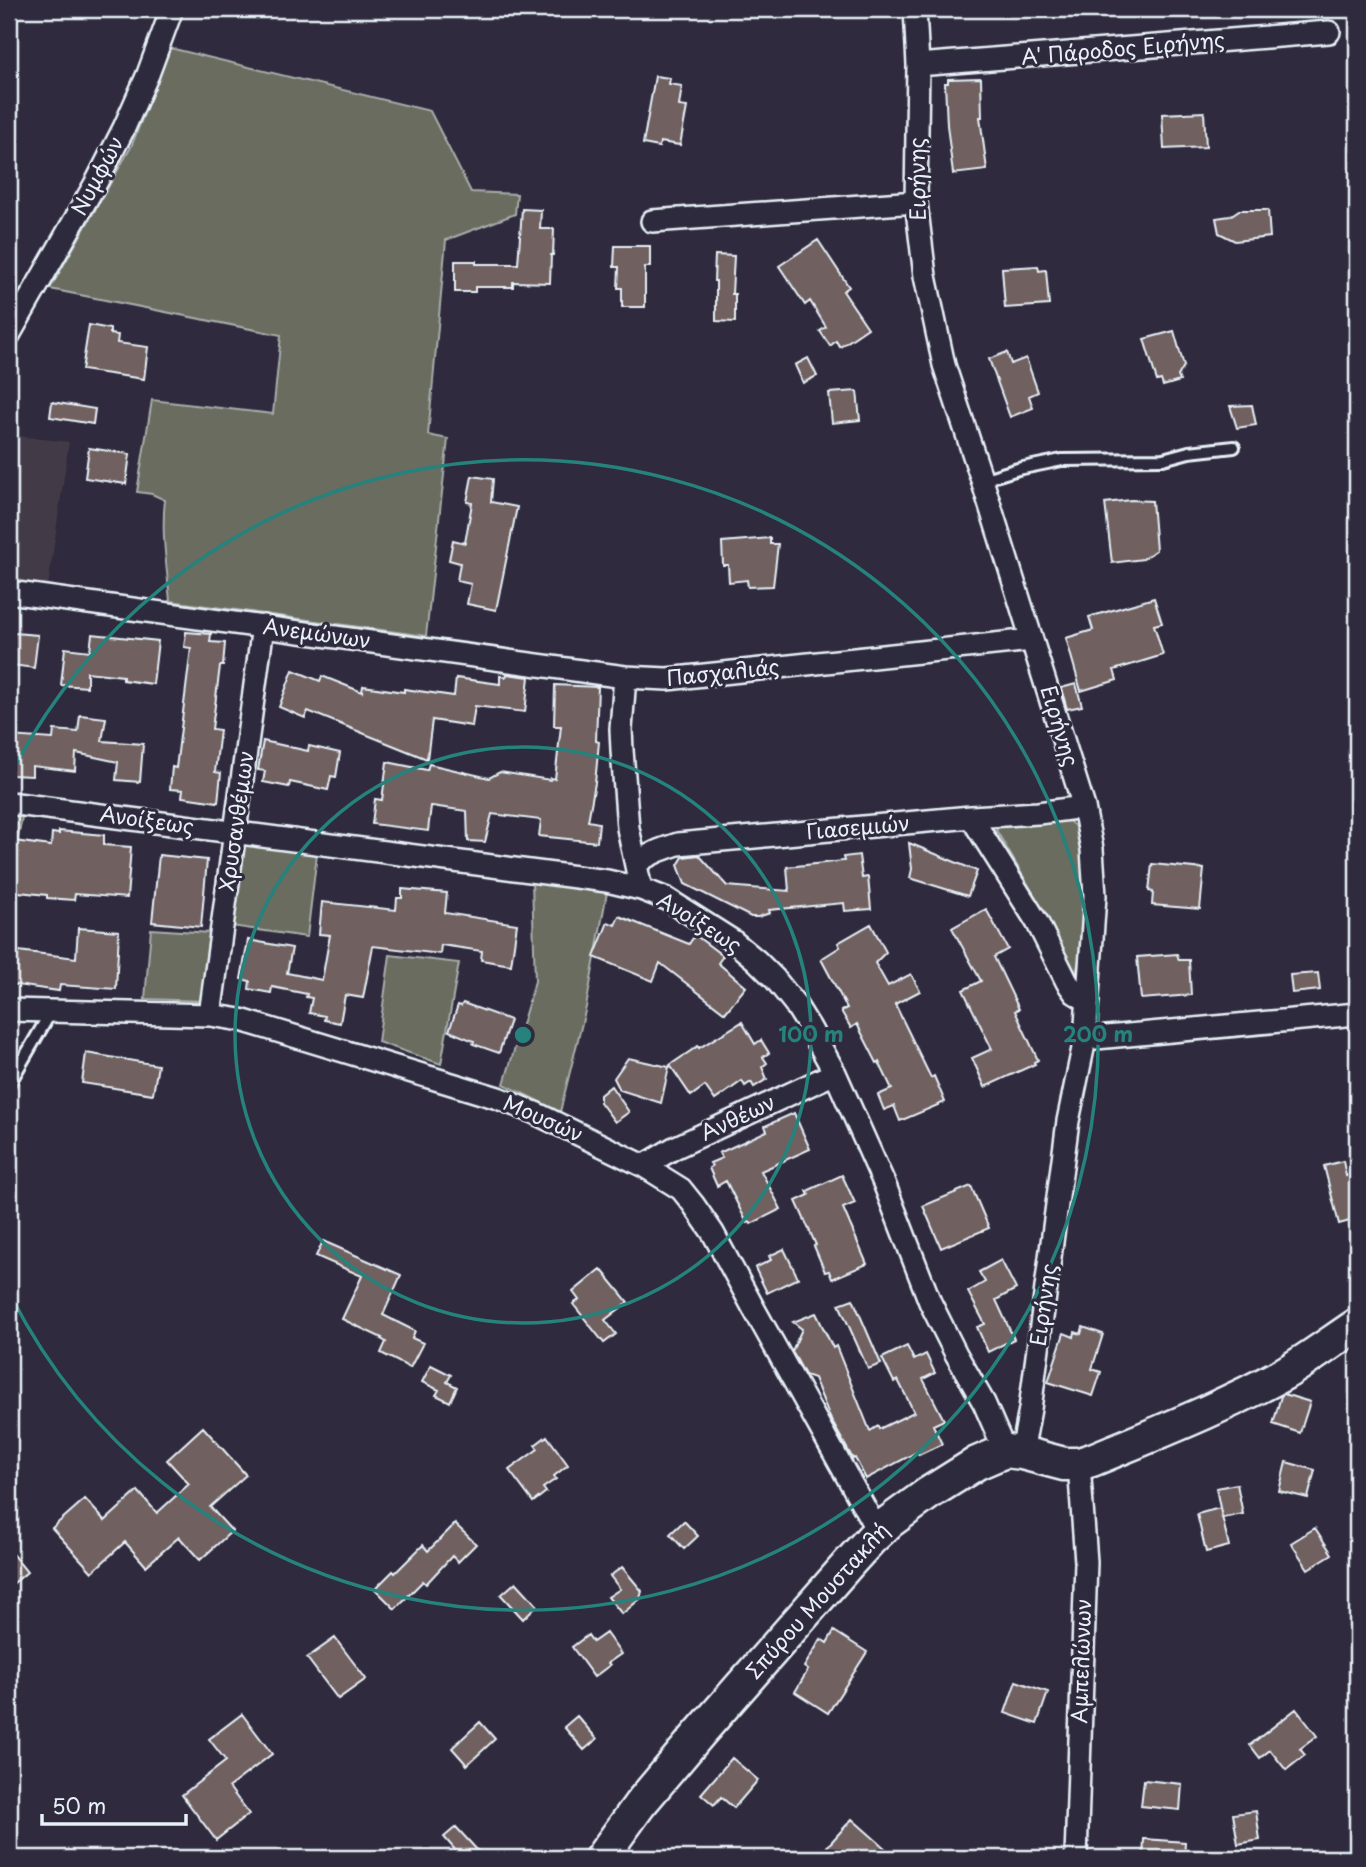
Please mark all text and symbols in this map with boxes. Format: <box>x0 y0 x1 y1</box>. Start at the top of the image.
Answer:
street label: A' Πάροδος Ειρήνης <box>1020 22 1226 72</box>
street label: Νυμφών <box>62 130 131 220</box>
street label: Ειρήνης <box>899 137 933 221</box>
street label: Ανεμώνων <box>261 609 373 655</box>
street label: Πασχαλιάς <box>665 649 781 693</box>
street label: Ειρήνης <box>1033 681 1088 770</box>
street label: Χρυσανθέμων <box>209 748 261 893</box>
street label: Ανοίξεως <box>98 797 196 841</box>
street label: Γιασεμιών <box>805 806 911 846</box>
street label: Ανοίξεως <box>652 883 749 960</box>
text: 100 m <box>778 1017 844 1049</box>
text: 200 m <box>1063 1017 1133 1049</box>
centre of rings <box>511 1023 535 1047</box>
street label: Μουσών <box>499 1085 589 1149</box>
street label: Ανθέων <box>694 1085 780 1148</box>
street label: Ειρήνης <box>1020 1261 1064 1348</box>
street label: Σπύρου Μουστακλή <box>737 1514 896 1685</box>
street label: Αμπελώνων <box>1062 1598 1098 1724</box>
scale bar <box>42 1783 186 1827</box>
text: 50 m <box>52 1789 106 1821</box>

